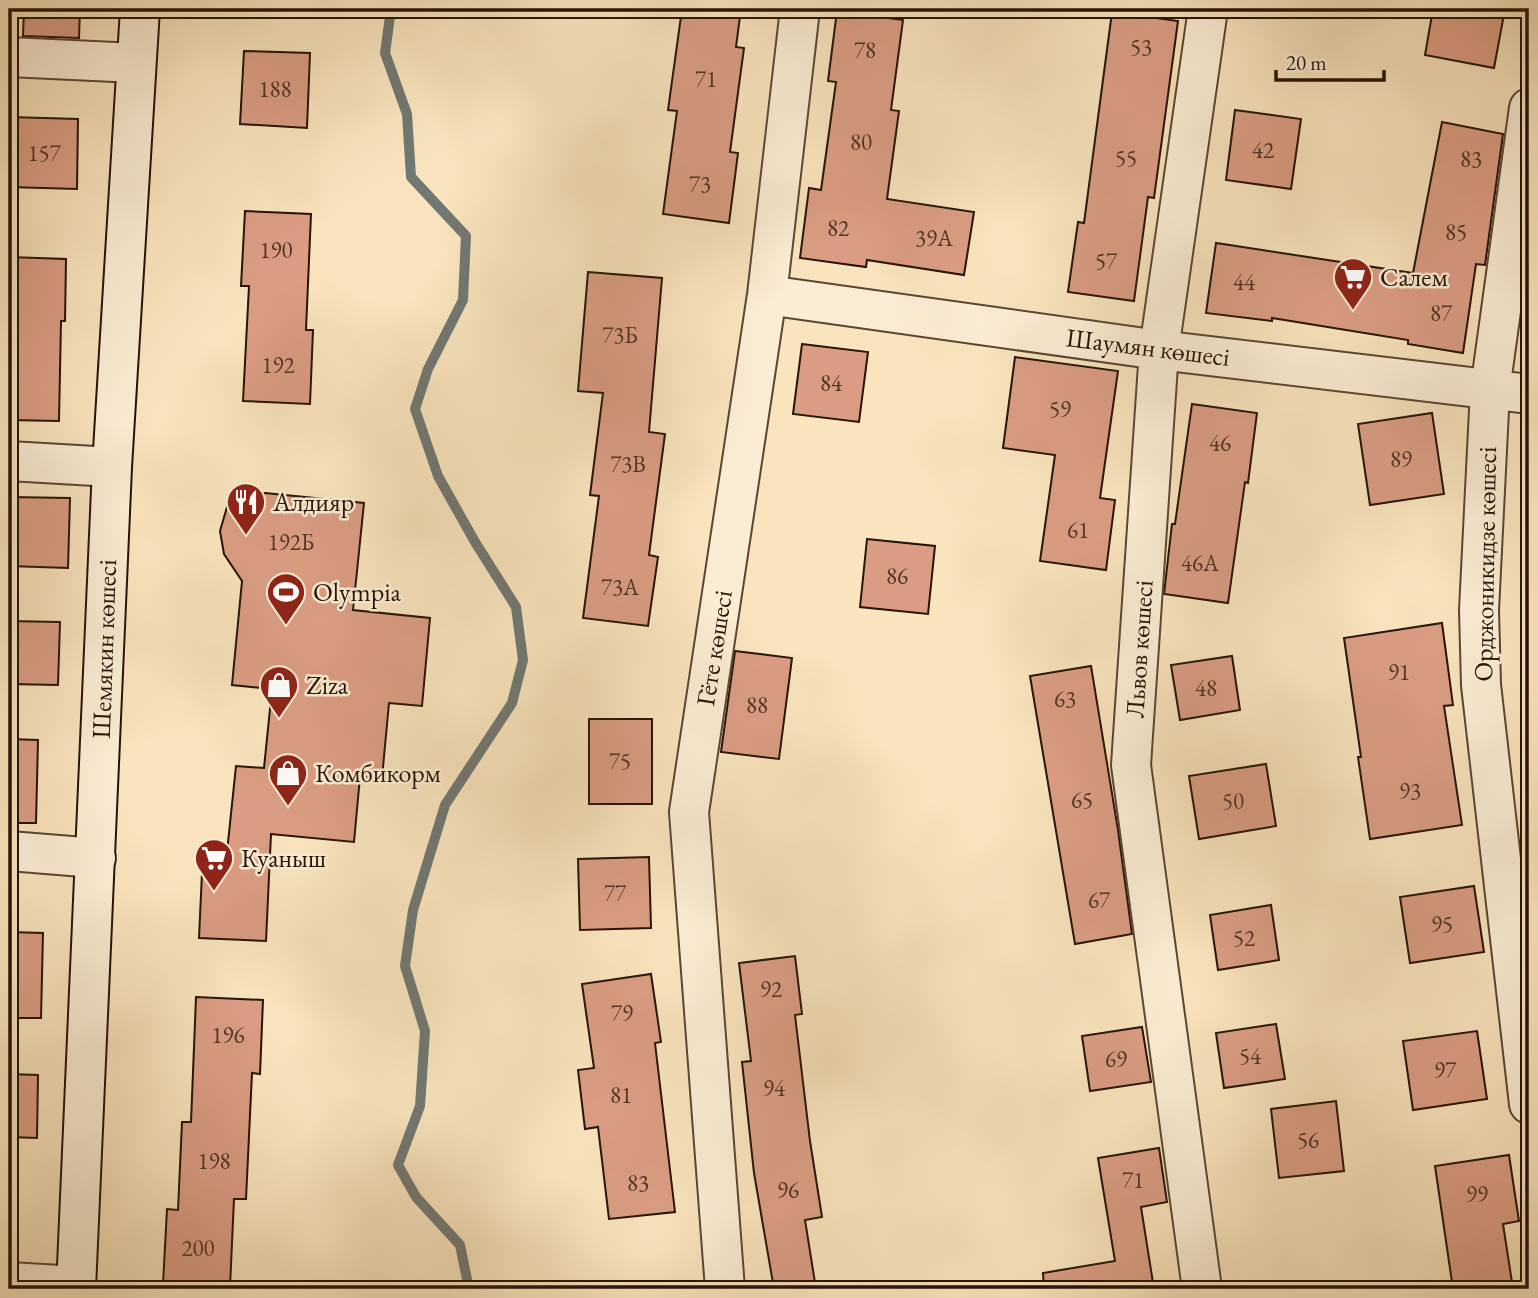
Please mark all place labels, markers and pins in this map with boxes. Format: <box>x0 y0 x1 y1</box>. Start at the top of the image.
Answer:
supermarket icon: Салем <box>1332 256 1374 311</box>
place label: Салем <box>1380 260 1448 294</box>
restaurant icon: Алдияр <box>225 481 267 536</box>
place label: Алдияр <box>272 485 354 519</box>
sports icon: Olympia <box>265 571 307 626</box>
place label: Olympia <box>313 575 402 609</box>
shop icon: Ziza <box>258 664 300 719</box>
place label: Ziza <box>306 668 349 702</box>
shop icon: Комбикорм <box>267 752 309 807</box>
place label: Комбикорм <box>315 756 441 790</box>
supermarket icon: Куаныш <box>193 837 235 892</box>
place label: Куаныш <box>241 841 326 875</box>

